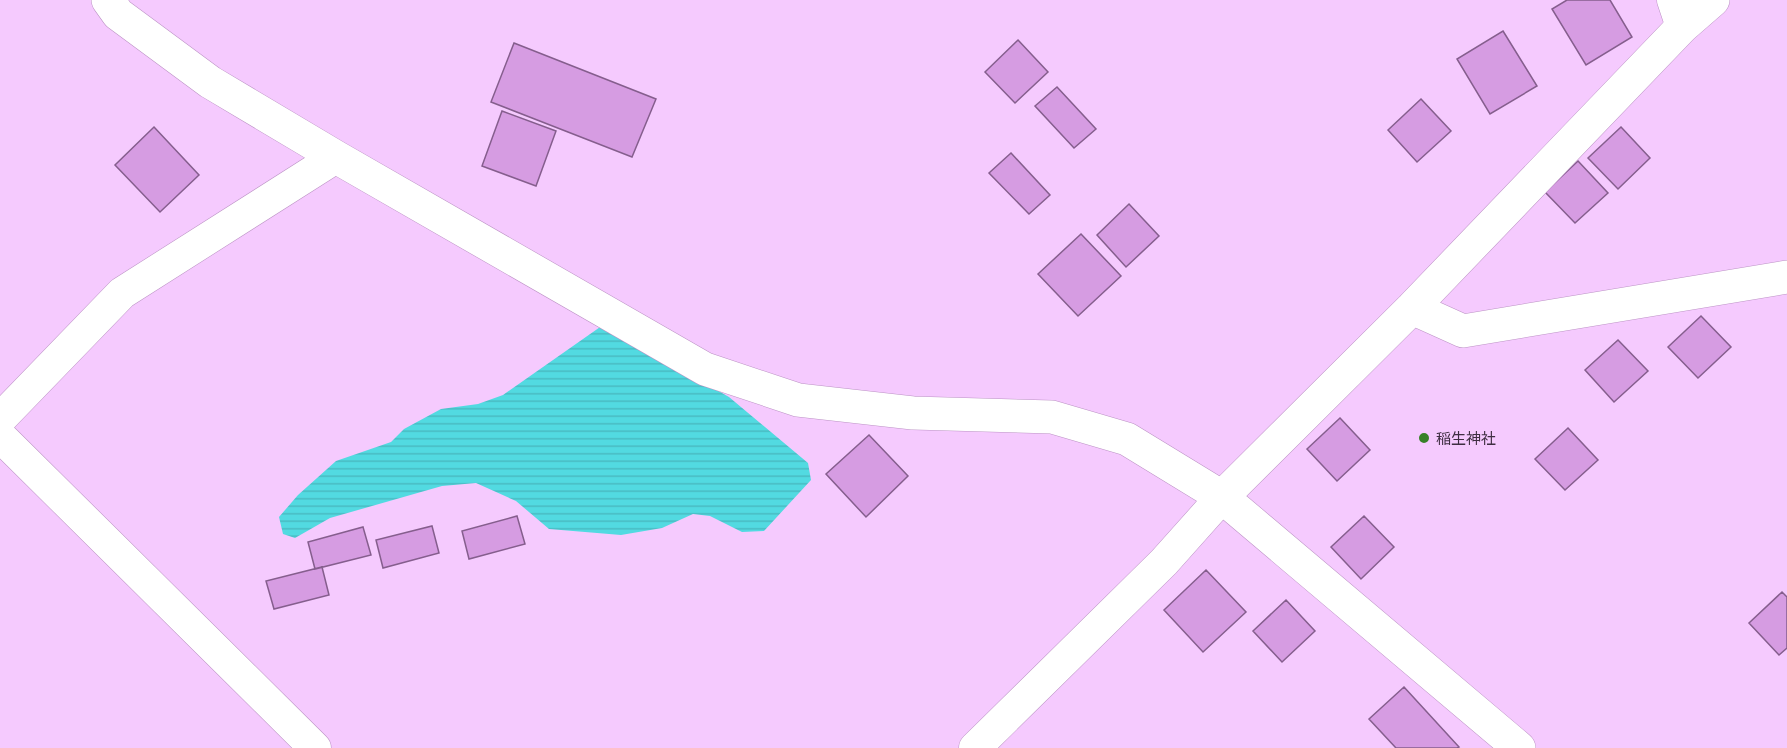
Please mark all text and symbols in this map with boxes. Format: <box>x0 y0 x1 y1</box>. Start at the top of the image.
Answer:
place label: 稲生神社 <box>1436 429 1496 447</box>
marker: 稲生神社 <box>1417 431 1431 445</box>

